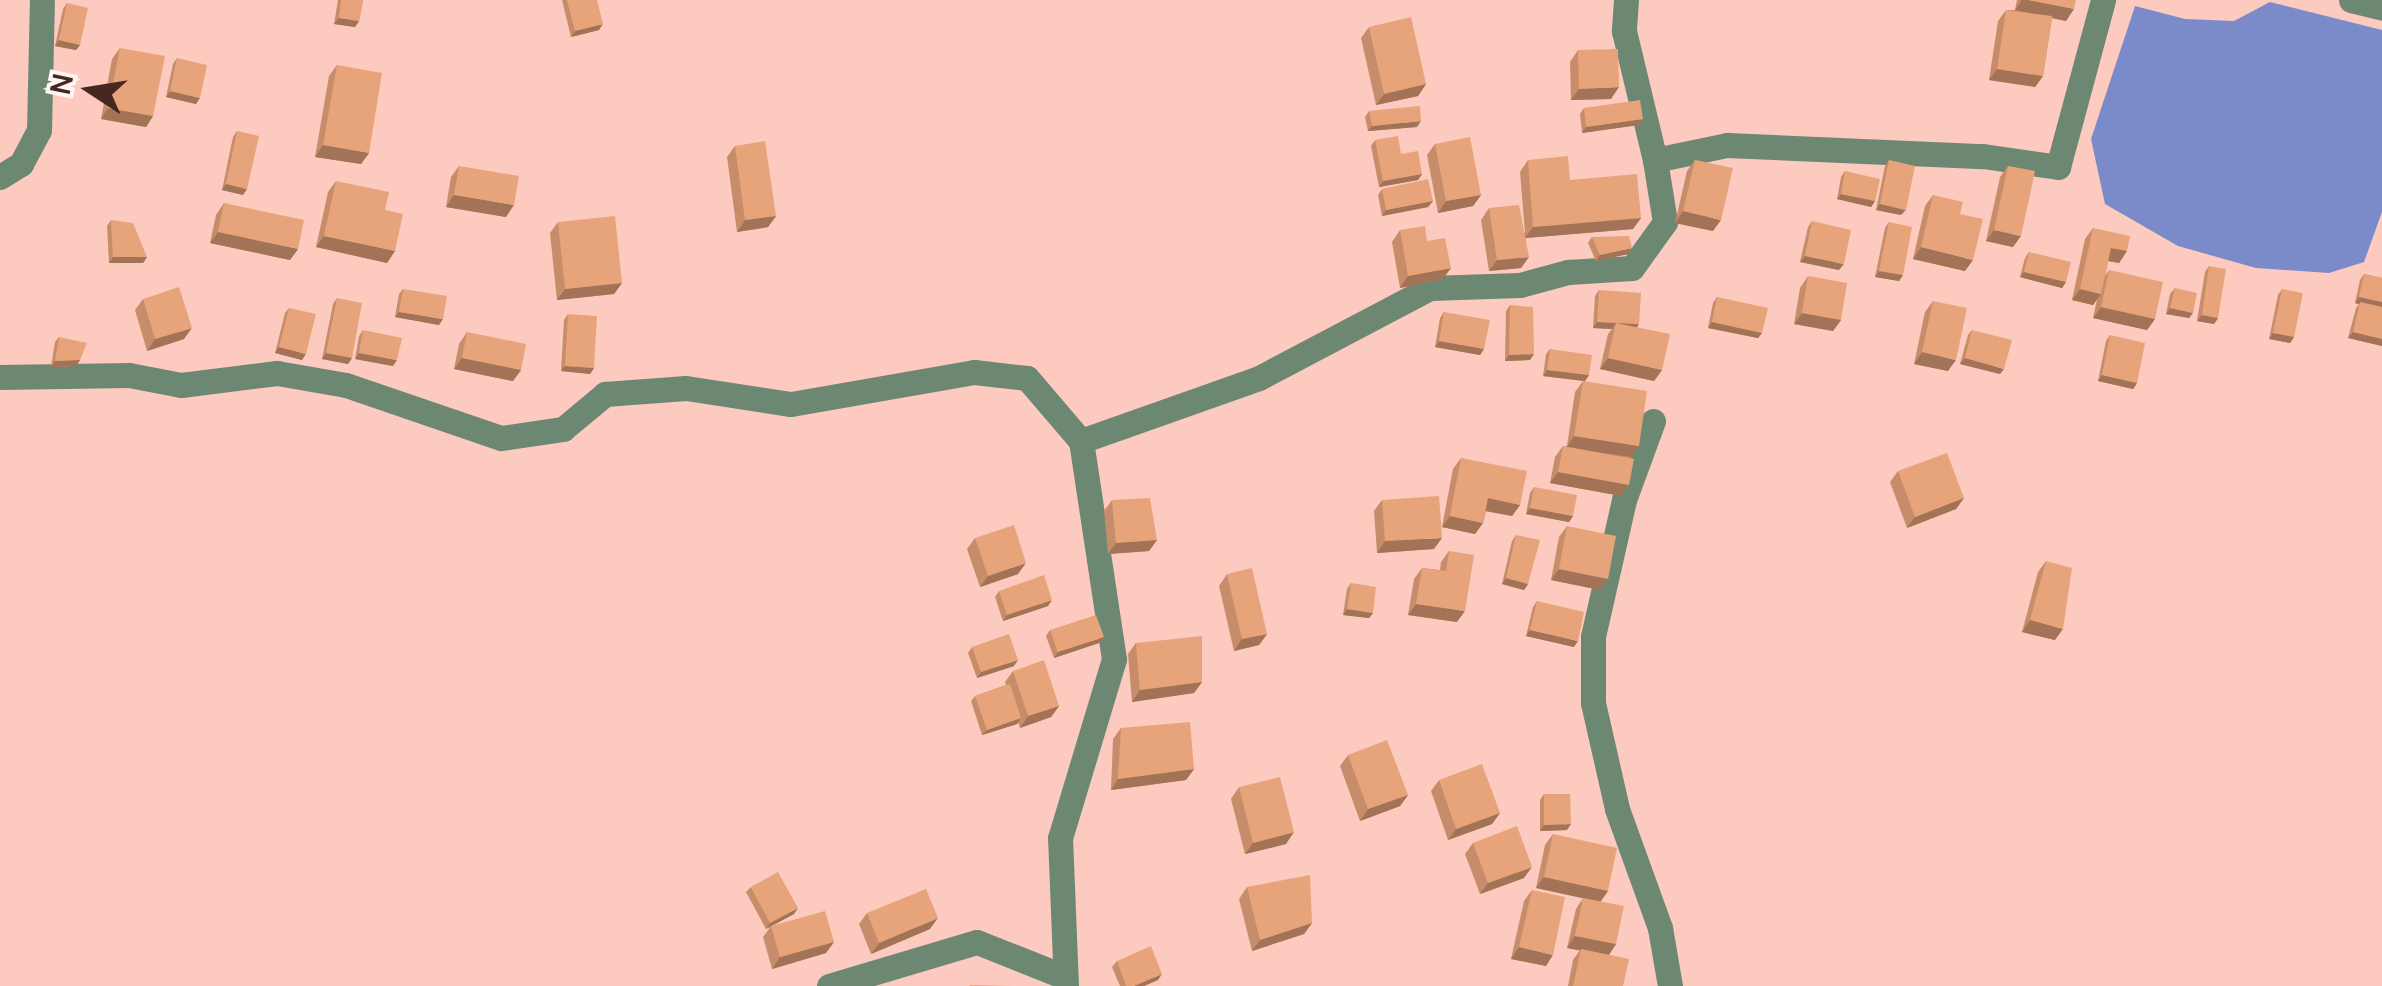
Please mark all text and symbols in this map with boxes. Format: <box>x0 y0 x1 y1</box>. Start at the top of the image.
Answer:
north arrow <box>40 40 140 140</box>
text: N <box>40 70 81 98</box>

